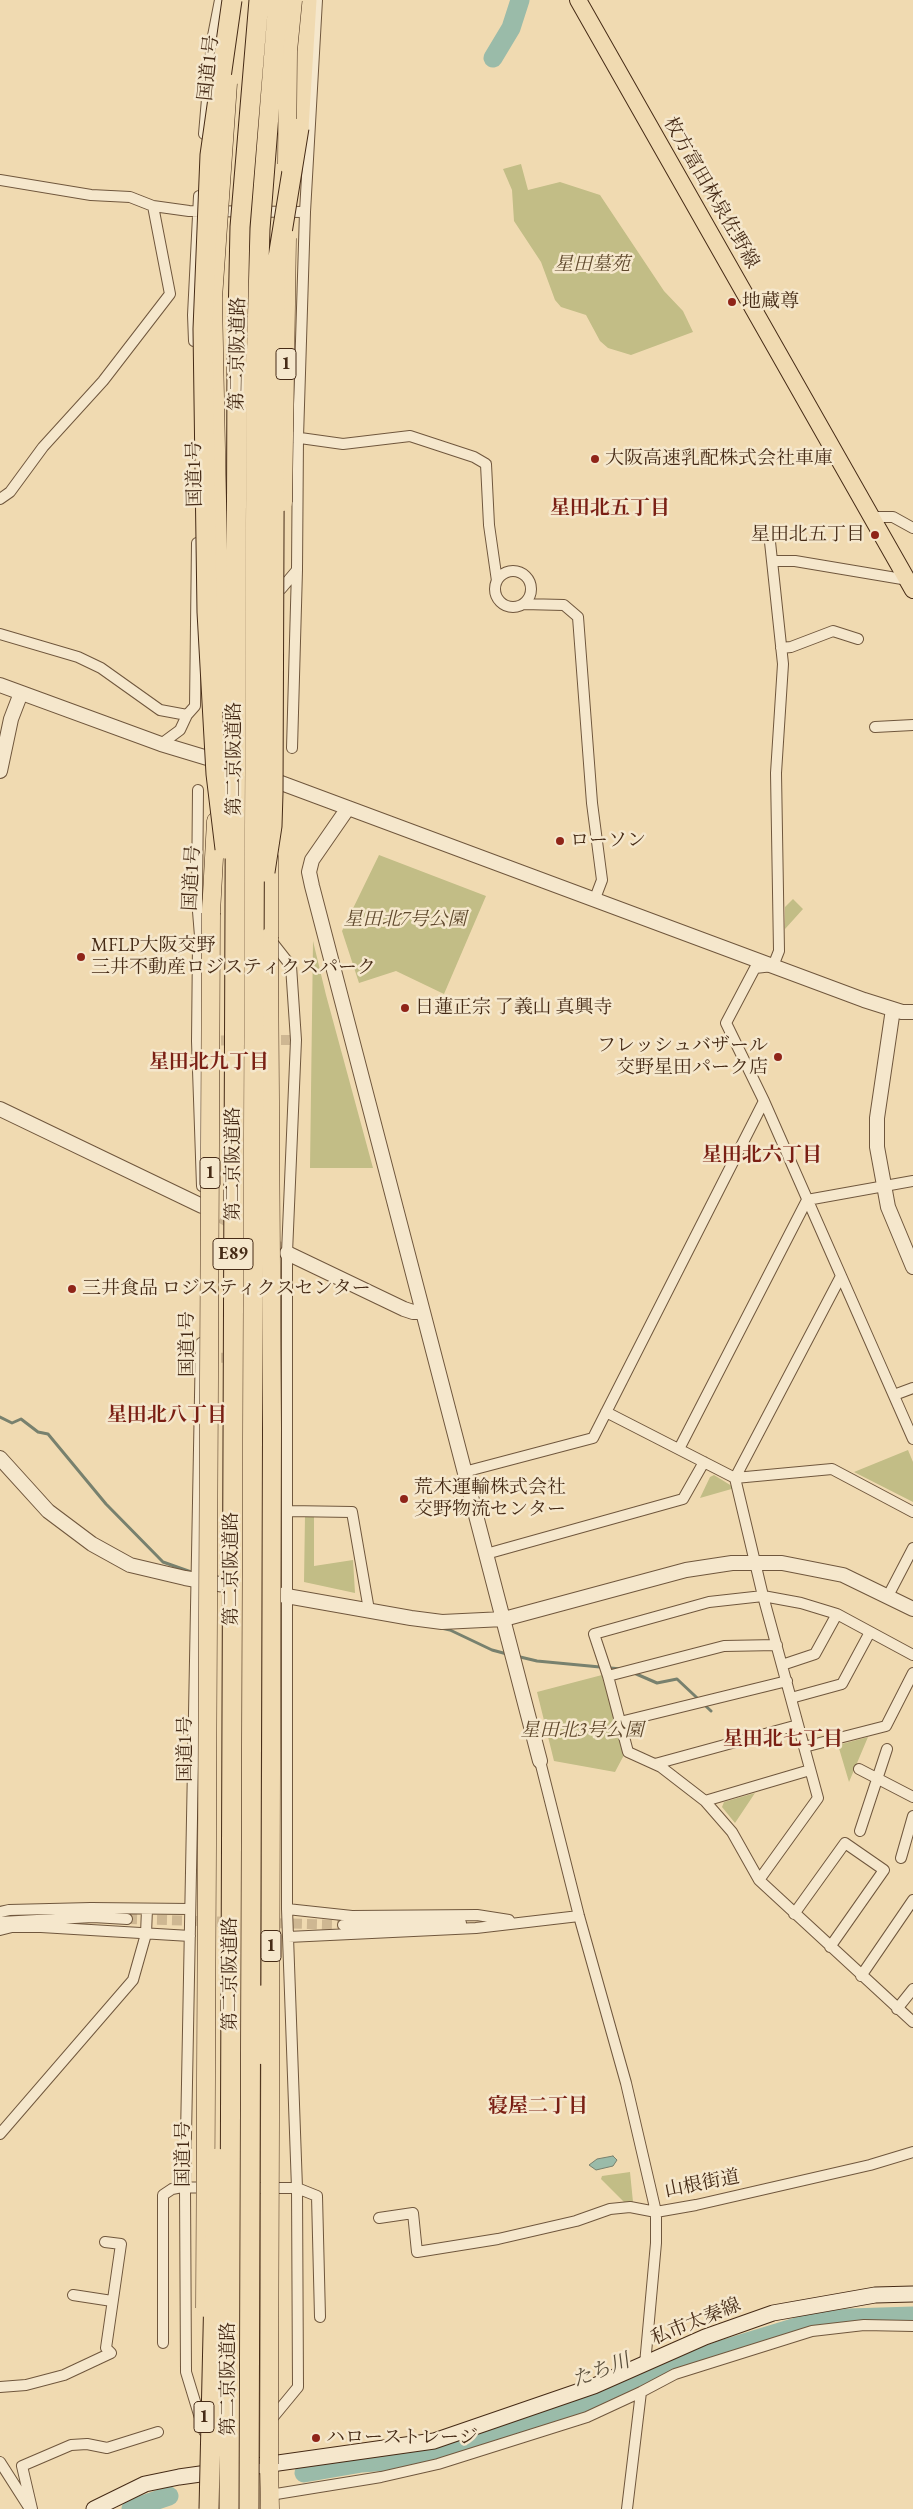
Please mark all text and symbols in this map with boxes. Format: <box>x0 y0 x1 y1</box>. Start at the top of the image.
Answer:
street label: 国道1号 <box>194 34 224 102</box>
street label: 枚方富田林泉佐野線 <box>658 113 764 273</box>
park label: 星田墓苑 <box>554 254 630 276</box>
place label: 地蔵尊 <box>742 291 799 313</box>
marker: 地蔵尊 <box>726 296 738 308</box>
street label: 第二京阪道路 <box>226 297 250 411</box>
road number: 1 <box>276 348 296 379</box>
street label: 国道1号 <box>183 441 207 507</box>
place label: 大阪高速乳配株式会社車庫 <box>605 448 833 470</box>
marker: 大阪高速乳配株式会社車庫 <box>589 453 601 465</box>
district label: 星田北五丁目 <box>550 497 670 521</box>
place label: 星田北五丁目 <box>751 524 865 546</box>
marker: 星田北五丁目 <box>869 529 881 541</box>
street label: 第二京阪道路 <box>224 702 246 816</box>
place label: ローソン <box>570 830 646 852</box>
marker: ローソン <box>554 835 566 847</box>
street label: 国道1号 <box>179 844 205 912</box>
park label: 星田北7号公園 <box>343 909 467 931</box>
place label: MFLP大阪交野 三井不動産ロジスティクスパーク <box>91 935 376 979</box>
marker: MFLP大阪交野 三井不動産ロジスティクスパーク <box>75 951 87 963</box>
place label: 日蓮正宗 了義山 真興寺 <box>415 997 613 1019</box>
marker: 日蓮正宗 了義山 真興寺 <box>399 1002 411 1014</box>
place label: フレッシュバザール 交野星田パーク店 <box>597 1035 768 1079</box>
district label: 星田北九丁目 <box>149 1051 269 1075</box>
marker: フレッシュバザール 交野星田パーク店 <box>772 1051 784 1063</box>
street label: 第二京阪道路 <box>223 1107 245 1221</box>
district label: 星田北六丁目 <box>702 1144 822 1168</box>
road number: 1 <box>200 1158 220 1188</box>
road number: E89 <box>213 1238 253 1270</box>
place label: 三井食品 ロジスティクスセンター <box>82 1278 371 1300</box>
marker: 三井食品 ロジスティクスセンター <box>66 1283 78 1295</box>
street label: 国道1号 <box>177 1311 199 1377</box>
district label: 星田北八丁目 <box>107 1404 227 1428</box>
place label: 荒木運輸株式会社 交野物流センター <box>414 1477 566 1521</box>
marker: 荒木運輸株式会社 交野物流センター <box>398 1493 410 1505</box>
street label: 第二京阪道路 <box>221 1512 243 1626</box>
street label: 国道1号 <box>175 1716 197 1782</box>
park label: 星田北3号公園 <box>520 1720 644 1742</box>
district label: 星田北七丁目 <box>723 1728 843 1752</box>
street label: 第二京阪道路 <box>220 1917 242 2031</box>
road number: 1 <box>261 1930 281 1962</box>
district label: 寝屋二丁目 <box>488 2095 588 2119</box>
street label: 国道1号 <box>173 2121 195 2187</box>
street label: 山根街道 <box>663 2166 741 2202</box>
street label: 私市太秦線 <box>648 2294 744 2350</box>
street label: 第二京阪道路 <box>218 2322 240 2436</box>
water label: たち川 <box>569 2349 633 2393</box>
road number: 1 <box>194 2402 214 2432</box>
place label: ハローストレージ <box>326 2427 478 2449</box>
marker: ハローストレージ <box>310 2432 322 2444</box>

